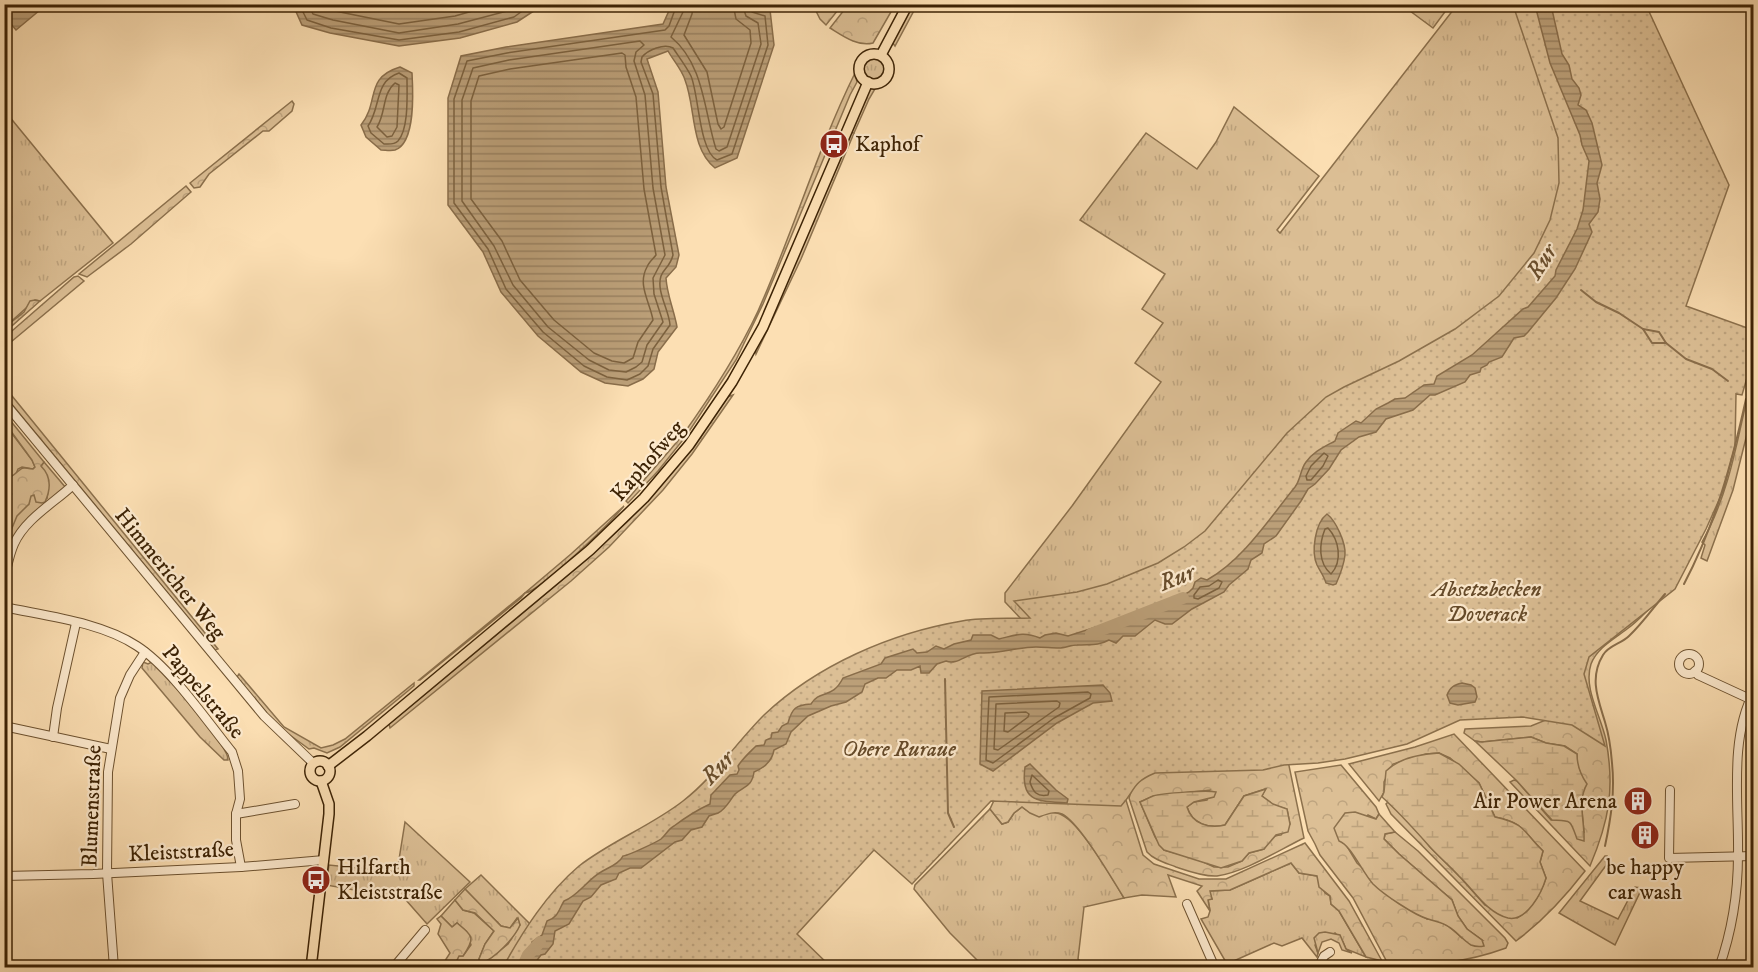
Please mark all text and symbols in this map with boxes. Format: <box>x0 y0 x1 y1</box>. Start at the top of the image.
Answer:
bus stop icon: Kaphof <box>818 128 850 160</box>
place label: Kaphof <box>855 131 924 158</box>
water label: Rur <box>1519 237 1566 286</box>
street label: Kaphofweg <box>605 415 691 507</box>
street label: Himmericher Weg <box>109 503 232 646</box>
water label: Rur <box>1154 556 1202 599</box>
park label: Absetzbecken Doverack <box>1430 576 1541 628</box>
street label: Pappelstraße <box>156 640 250 744</box>
park label: Obere Ruraue <box>842 736 956 763</box>
water label: Rur <box>694 743 743 792</box>
street label: Blumenstraße <box>76 744 108 868</box>
building icon: Air Power Arena <box>1622 785 1654 817</box>
place label: Air Power Arena <box>1473 788 1618 815</box>
building icon: be happy car wash <box>1629 819 1661 851</box>
street label: Kleiststraße <box>128 836 234 868</box>
place label: Hilfarth Kleiststraße <box>337 854 443 906</box>
place label: be happy car wash <box>1606 854 1684 906</box>
bus stop icon: Hilfarth Kleiststraße <box>300 864 332 896</box>

